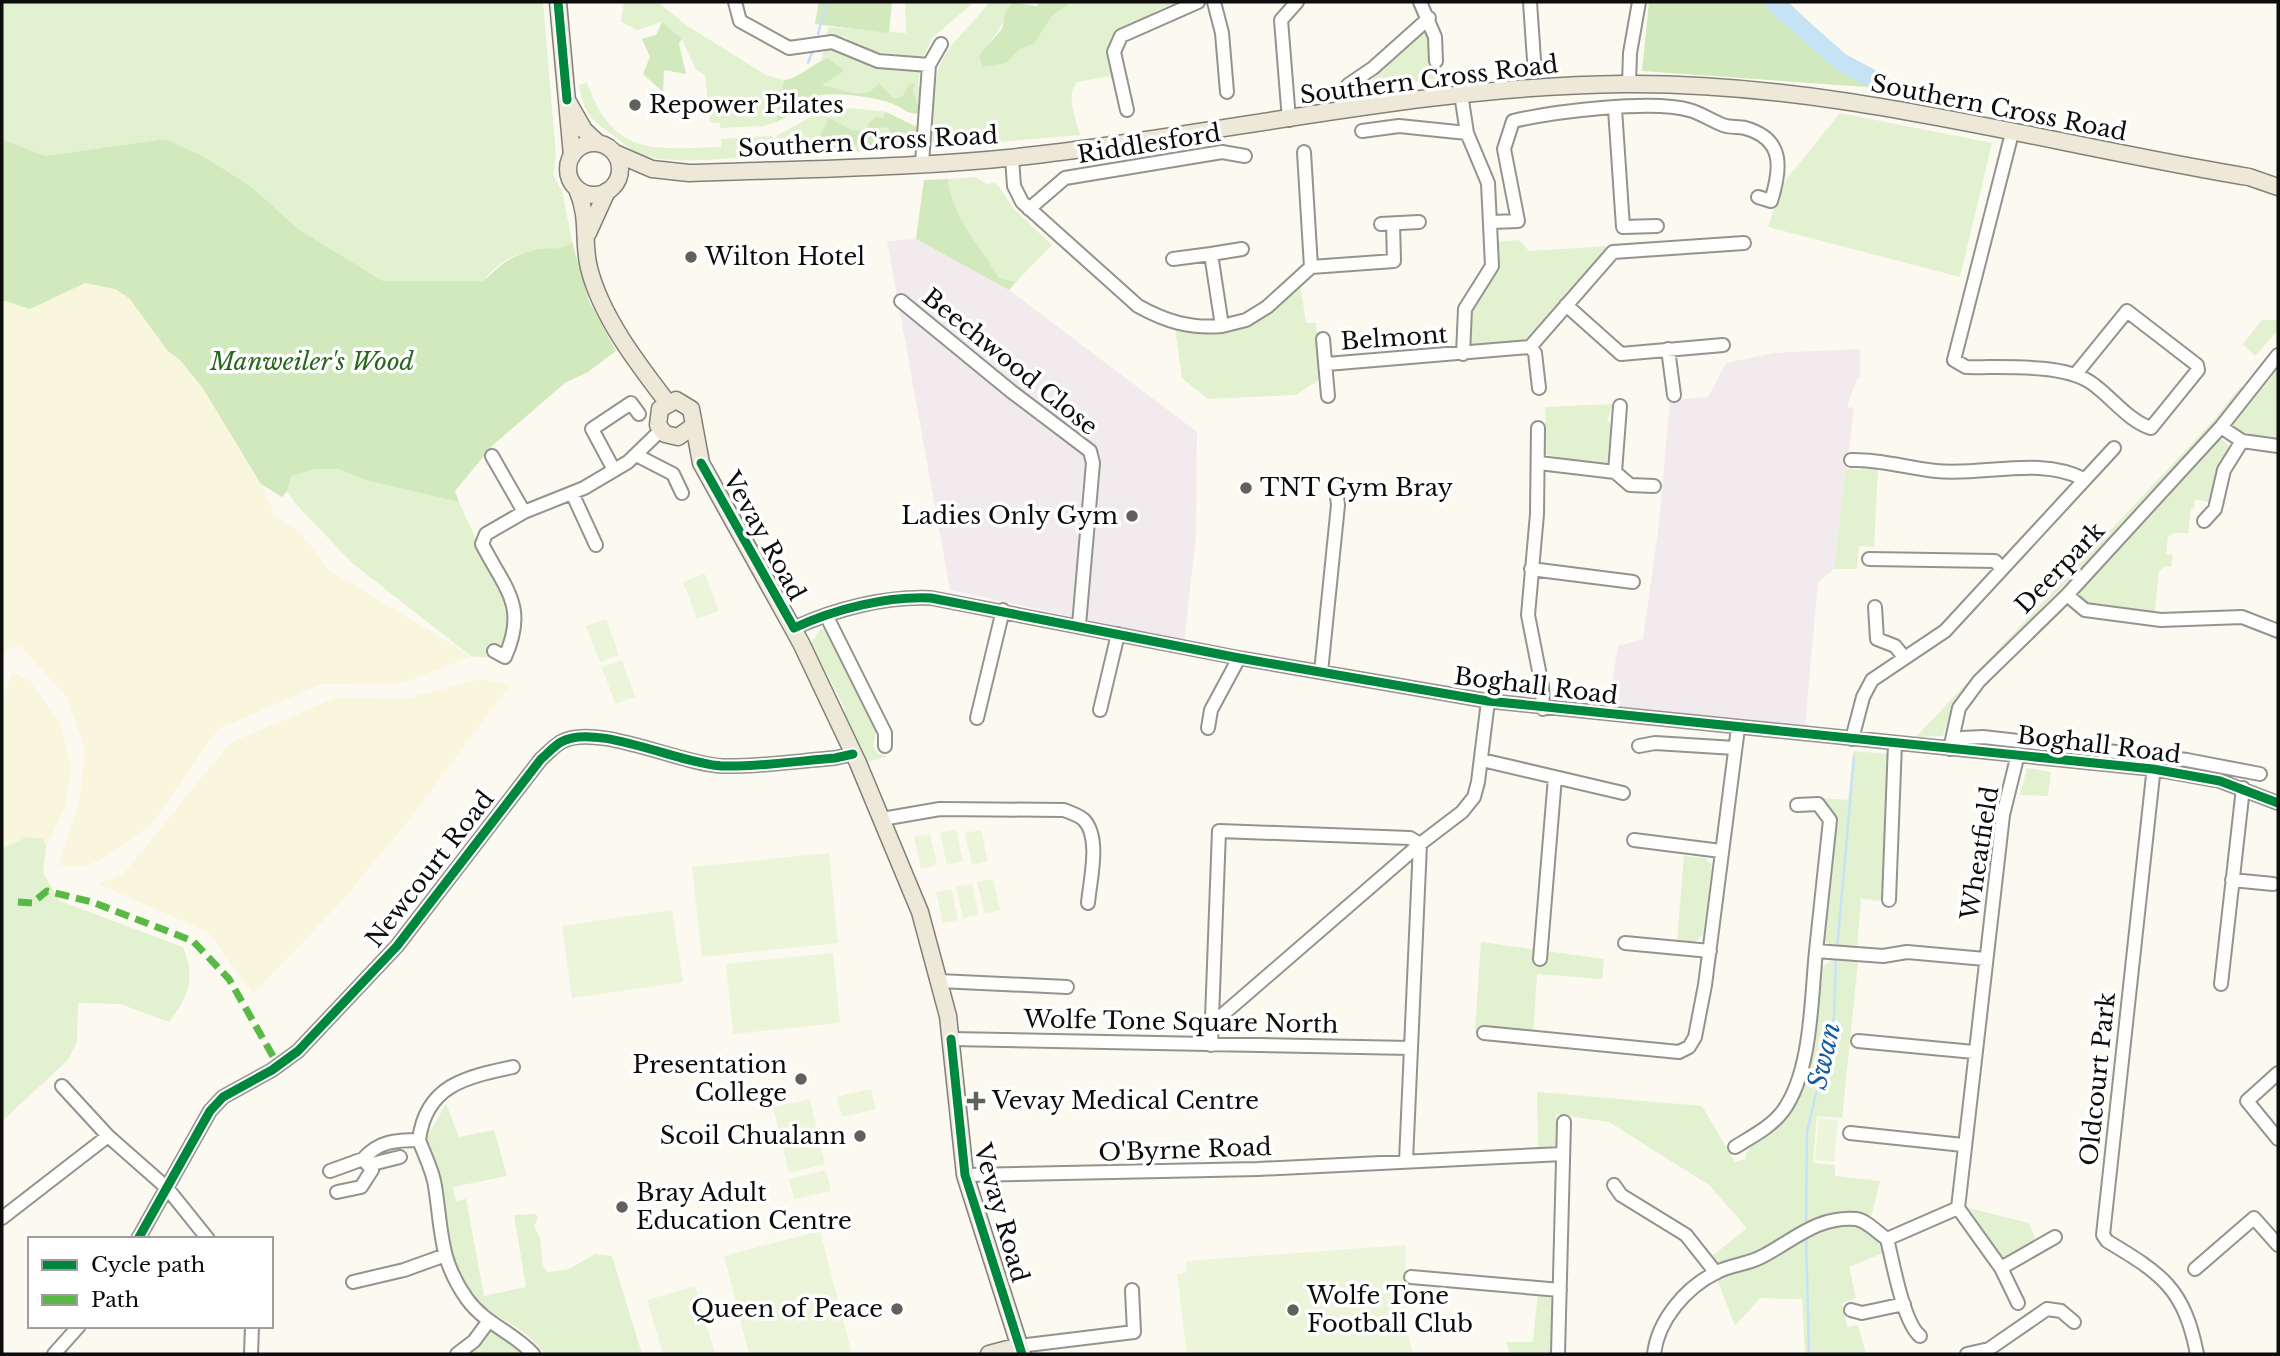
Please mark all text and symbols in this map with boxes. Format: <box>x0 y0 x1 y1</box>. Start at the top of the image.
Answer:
street label: Southern Cross Road <box>1298 49 1560 110</box>
street label: Southern Cross Road <box>1869 68 2130 147</box>
place label: Repower Pilates <box>649 90 844 119</box>
marker: Repower Pilates <box>627 97 643 113</box>
street label: Riddlesford <box>1075 118 1223 169</box>
street label: Southern Cross Road <box>737 120 999 163</box>
place label: Wilton Hotel <box>704 242 865 271</box>
marker: Wilton Hotel <box>683 249 699 265</box>
street label: Beechwood Close <box>917 282 1104 441</box>
street label: Belmont <box>1340 319 1448 356</box>
park label: Manweiler's Wood <box>209 347 414 376</box>
street label: Vevay Road <box>717 465 812 605</box>
place label: TNT Gym Bray <box>1260 473 1454 502</box>
marker: TNT Gym Bray <box>1238 480 1254 496</box>
place label: Ladies Only Gym <box>901 501 1118 530</box>
marker: Ladies Only Gym <box>1124 508 1140 524</box>
street label: Deerpark <box>2009 516 2111 619</box>
street label: Boghall Road <box>1453 661 1620 710</box>
street label: Boghall Road <box>2016 720 2183 769</box>
street label: Wheatfield <box>1954 784 2004 923</box>
street label: Newcourt Road <box>360 785 500 953</box>
street label: Oldcourt Park <box>2074 991 2121 1167</box>
street label: Wolfe Tone Square North <box>1022 1004 1339 1039</box>
water label: Swan <box>1801 1019 1847 1093</box>
place label: Presentation College <box>633 1050 787 1107</box>
marker: Presentation College <box>793 1071 809 1087</box>
place label: Vevay Medical Centre <box>991 1086 1259 1115</box>
marker: Vevay Medical Centre <box>966 1091 986 1111</box>
place label: Scoil Chualann <box>660 1121 846 1150</box>
marker: Scoil Chualann <box>852 1128 868 1144</box>
street label: O'Byrne Road <box>1098 1132 1272 1167</box>
street label: Vevay Road <box>968 1139 1035 1285</box>
place label: Bray Adult Education Centre <box>636 1178 852 1235</box>
marker: Bray Adult Education Centre <box>614 1199 630 1215</box>
legend <box>28 1237 273 1328</box>
text: Cycle path <box>91 1252 205 1278</box>
place label: Wolfe Tone Football Club <box>1306 1281 1473 1338</box>
text: Path <box>91 1287 139 1313</box>
place label: Queen of Peace <box>691 1294 883 1323</box>
marker: Queen of Peace <box>889 1301 905 1317</box>
marker: Wolfe Tone Football Club <box>1285 1302 1301 1318</box>

